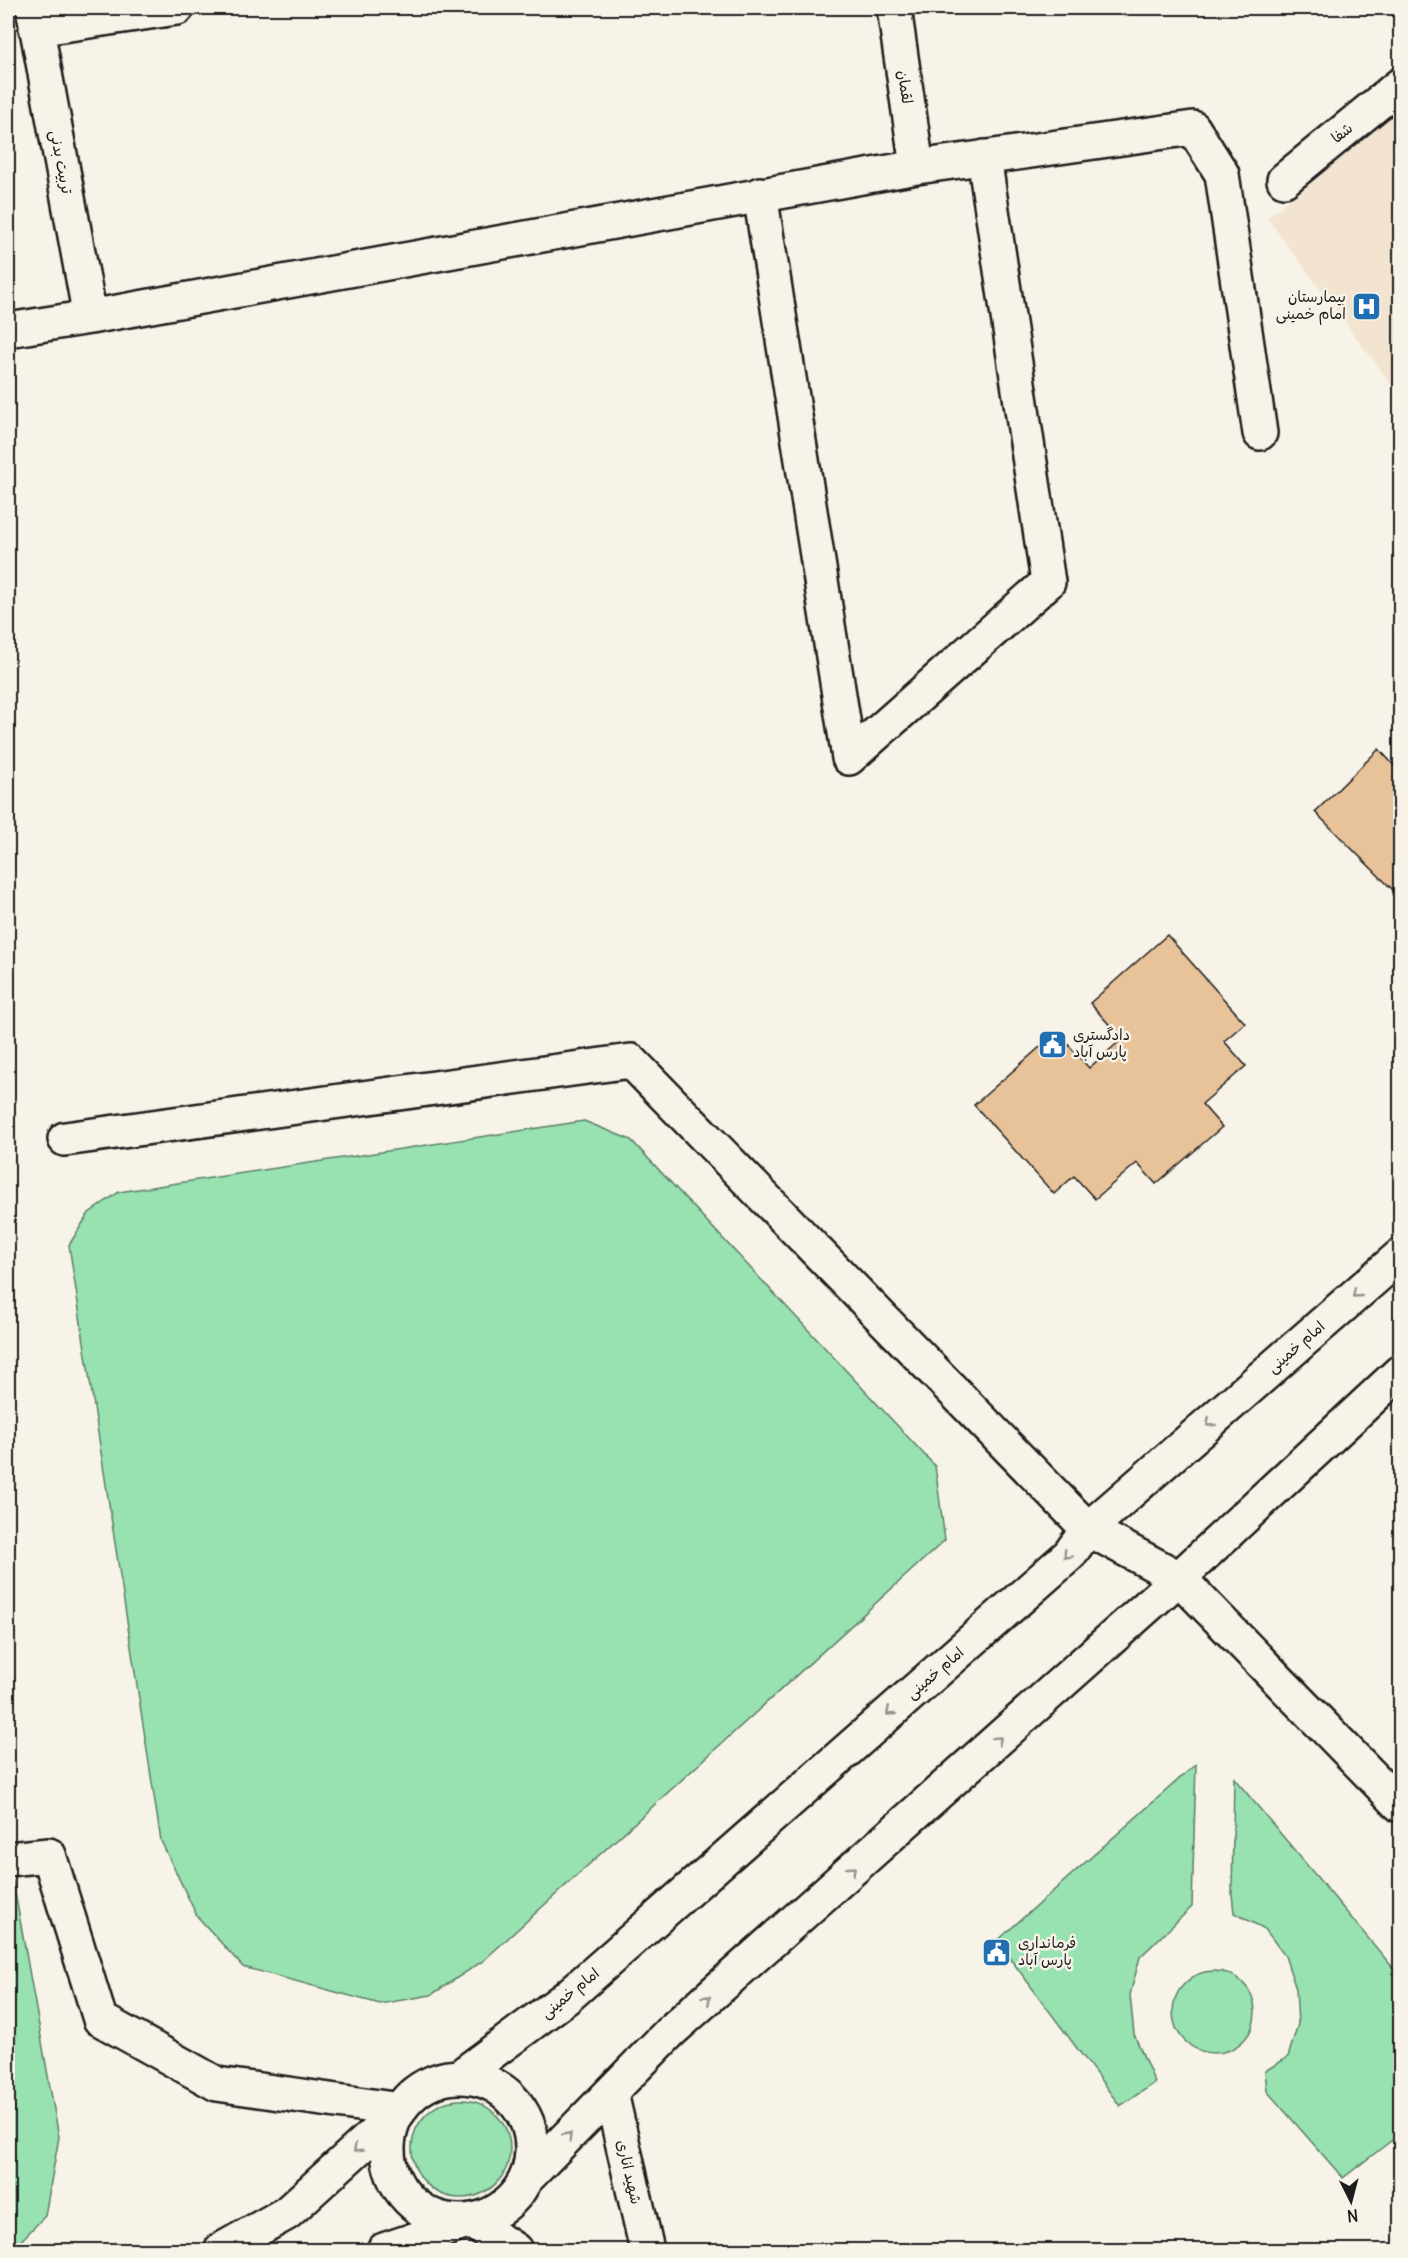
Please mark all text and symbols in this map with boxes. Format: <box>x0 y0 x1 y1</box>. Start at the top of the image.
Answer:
street label: لقمان <box>894 69 917 105</box>
street label: شفا <box>1327 118 1356 147</box>
street label: تربیت بدنی <box>45 128 77 196</box>
place label: بیمارستان امام خمینی <box>1276 287 1346 325</box>
hospital icon: بیمارستان امام خمینی <box>1351 290 1383 322</box>
place label: دادگستری پارس آباد <box>1073 1025 1130 1062</box>
public building icon: دادگستری پارس آباد <box>1036 1028 1068 1060</box>
one-way arrow <box>1353 1287 1363 1298</box>
street label: امام خمینی <box>1263 1316 1330 1378</box>
one-way arrow <box>1206 1416 1217 1427</box>
one-way arrow <box>1063 1549 1074 1559</box>
street label: امام خمینی <box>902 1642 969 1704</box>
one-way arrow <box>886 1705 897 1716</box>
one-way arrow <box>991 1736 1002 1747</box>
one-way arrow <box>845 1866 856 1877</box>
place label: فرمانداری پارس آباد <box>1018 1933 1076 1970</box>
public building icon: فرمانداری پارس آباد <box>981 1936 1013 1968</box>
street label: امام خمینی <box>536 1963 604 2024</box>
one-way arrow <box>700 1995 710 2006</box>
one-way arrow <box>560 2133 571 2144</box>
street label: شهید اناری <box>613 2138 646 2206</box>
one-way arrow <box>353 2142 364 2153</box>
north arrow <box>1321 2171 1381 2231</box>
text: N <box>1346 2205 1359 2226</box>

